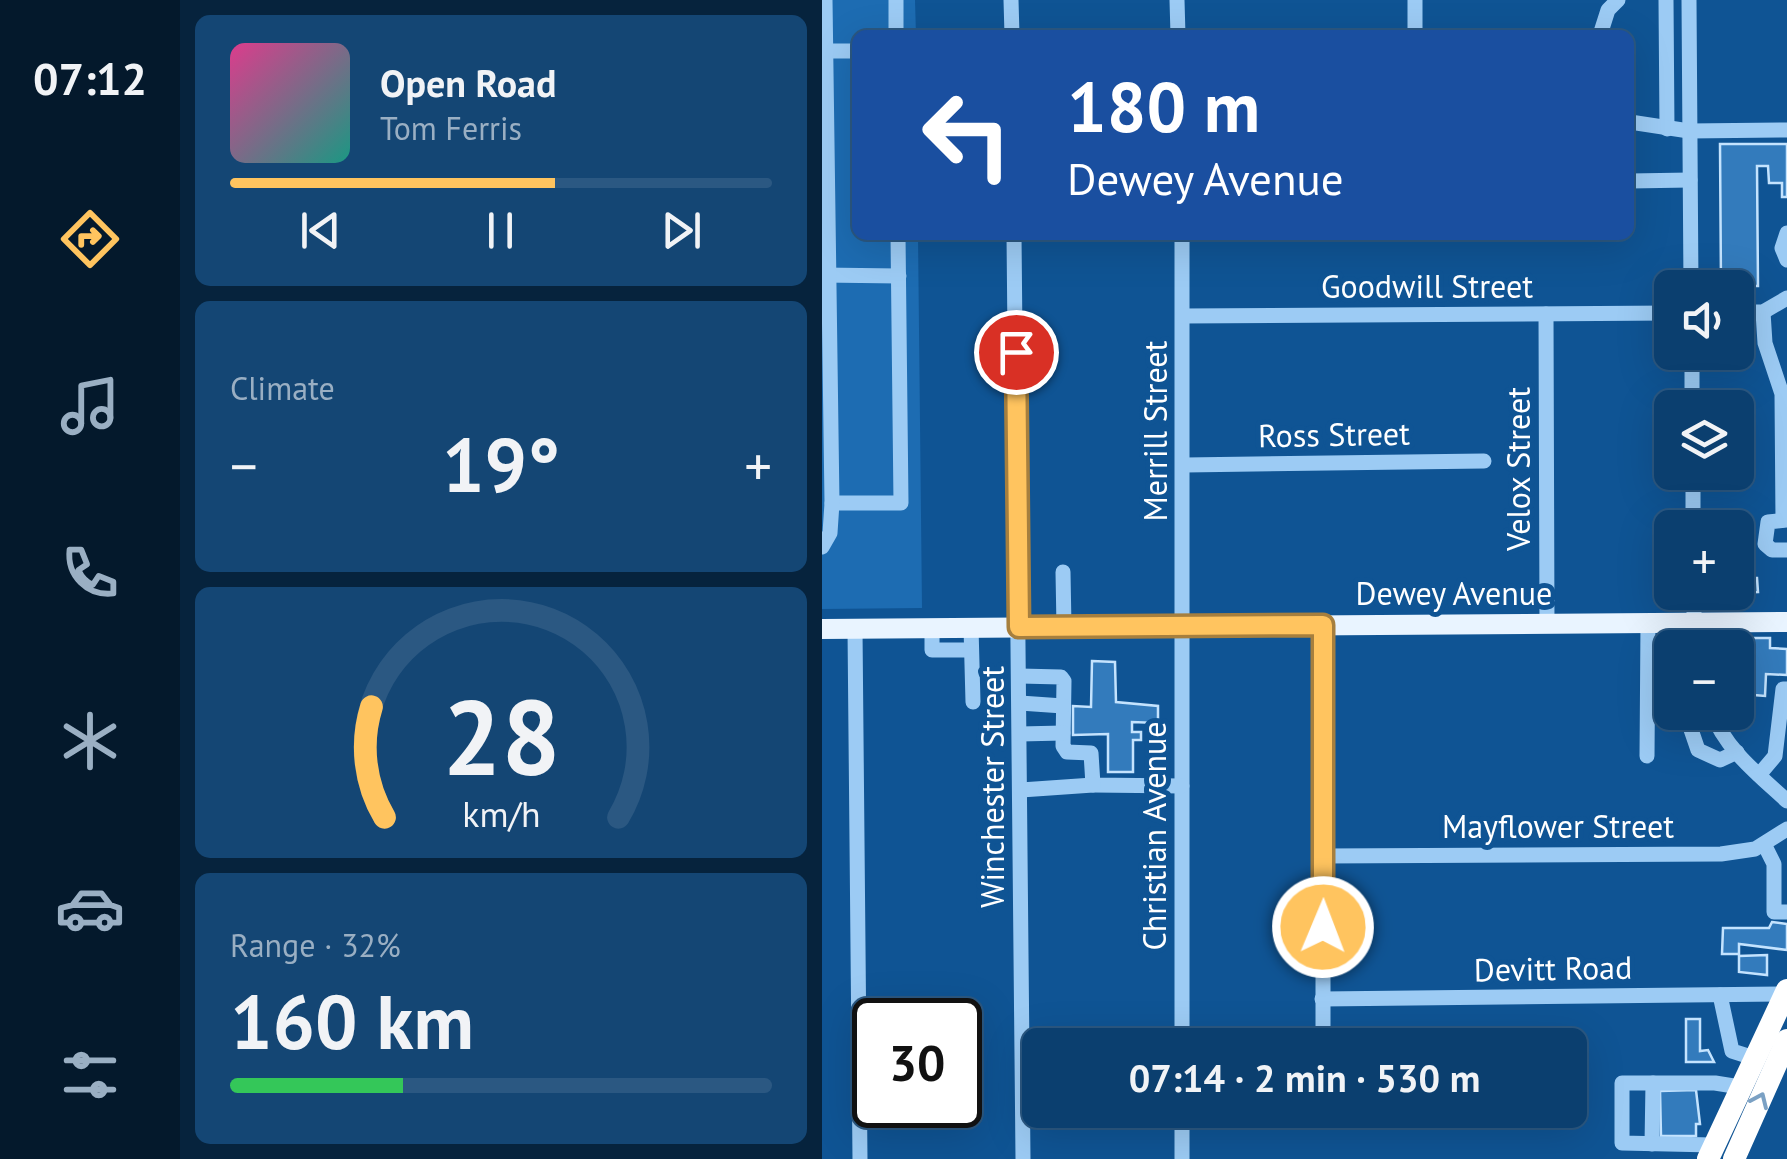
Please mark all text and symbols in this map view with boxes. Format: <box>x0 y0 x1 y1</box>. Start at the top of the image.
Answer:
text: 07:12 <box>33 49 147 107</box>
text: Open Road <box>380 58 556 107</box>
text: 180 m <box>1067 61 1260 151</box>
icon: left <box>902 70 1032 200</box>
text: Tom Ferris <box>380 107 522 149</box>
text: Dewey Avenue <box>1067 149 1344 207</box>
icon: previous <box>293 203 348 258</box>
icon: pause <box>473 203 528 258</box>
icon: next <box>654 203 709 258</box>
icon: directions <box>55 204 125 274</box>
street label: Goodwill Street <box>1321 265 1533 307</box>
map controls <box>1654 270 1754 730</box>
button: sound <box>1654 270 1754 370</box>
pin <box>974 310 1059 395</box>
icon: arrive <box>989 325 1044 380</box>
street label: Merrill Street <box>1134 340 1176 521</box>
text: Climate <box>230 367 335 409</box>
icon: music <box>55 371 125 441</box>
street label: Velox Street <box>1497 387 1539 552</box>
button: layers <box>1654 390 1754 490</box>
street label: Ross Street <box>1258 412 1410 456</box>
text: 19° <box>442 416 560 513</box>
text: − <box>230 430 258 501</box>
text: + <box>744 430 772 501</box>
button: + <box>1654 510 1754 610</box>
icon: phone <box>55 538 125 608</box>
street label: Dewey Avenue <box>1356 572 1552 614</box>
button: − <box>1654 630 1754 730</box>
street label: Winchester Street <box>971 666 1013 908</box>
text: 28 <box>442 669 560 804</box>
icon: climate <box>55 706 125 776</box>
street label: Christian Avenue <box>1133 722 1175 950</box>
text: km/h <box>462 791 540 837</box>
street label: Mayflower Street <box>1442 805 1674 847</box>
icon: car <box>55 873 125 943</box>
position arrow <box>1271 875 1375 979</box>
text: Range · 32% <box>230 924 401 966</box>
street label: Devitt Road <box>1473 946 1633 990</box>
text: 160 km <box>230 973 474 1070</box>
speed limit sign: 30 <box>852 998 982 1128</box>
icon: filters <box>55 1040 125 1110</box>
text: 07:14 · 2 min · 530 m <box>1129 1053 1480 1102</box>
one-way arrow <box>1748 1092 1768 1110</box>

